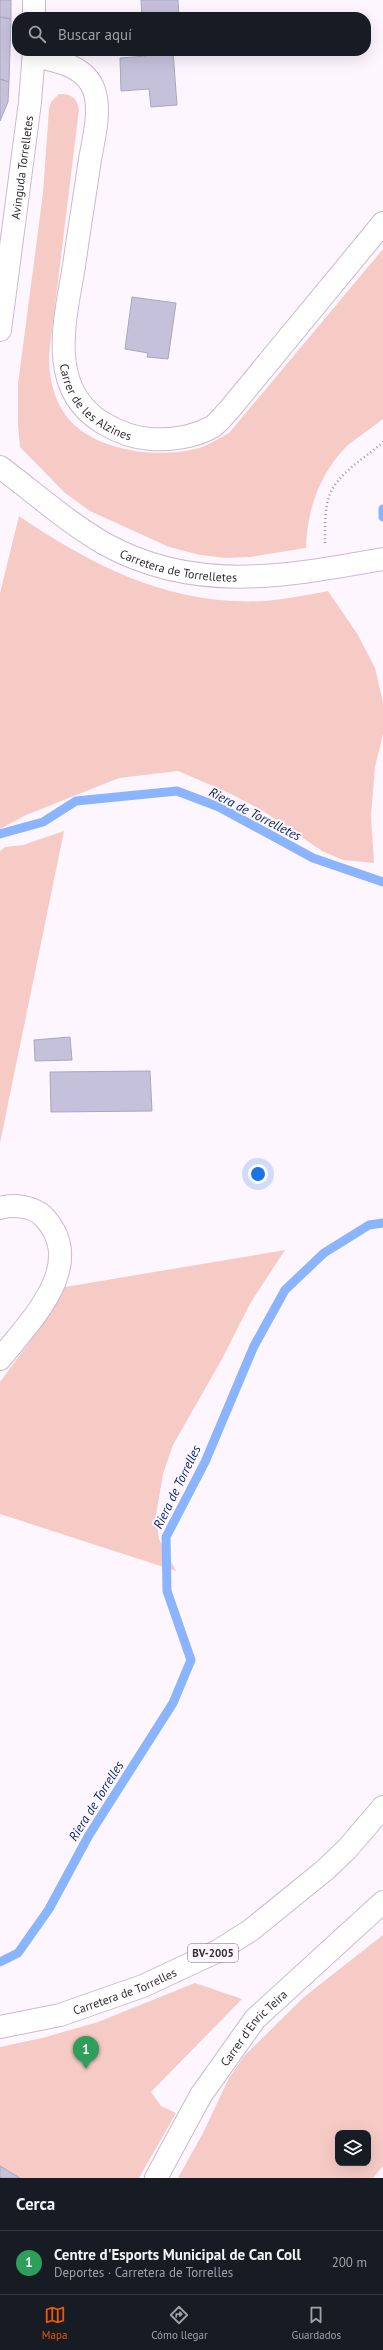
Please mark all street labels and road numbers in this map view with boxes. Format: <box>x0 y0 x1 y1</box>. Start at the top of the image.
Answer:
street label: Avinguda Torrelletes <box>7 115 36 220</box>
street label: Carrer de les Alzines <box>57 362 134 443</box>
street label: Carretera de Torrelletes <box>118 545 237 584</box>
road number: BV-2005 <box>188 1944 238 1962</box>
street label: Carretera de Torrelles <box>71 1964 179 2017</box>
street label: Carrer d'Enric Teira <box>217 1986 290 2069</box>

